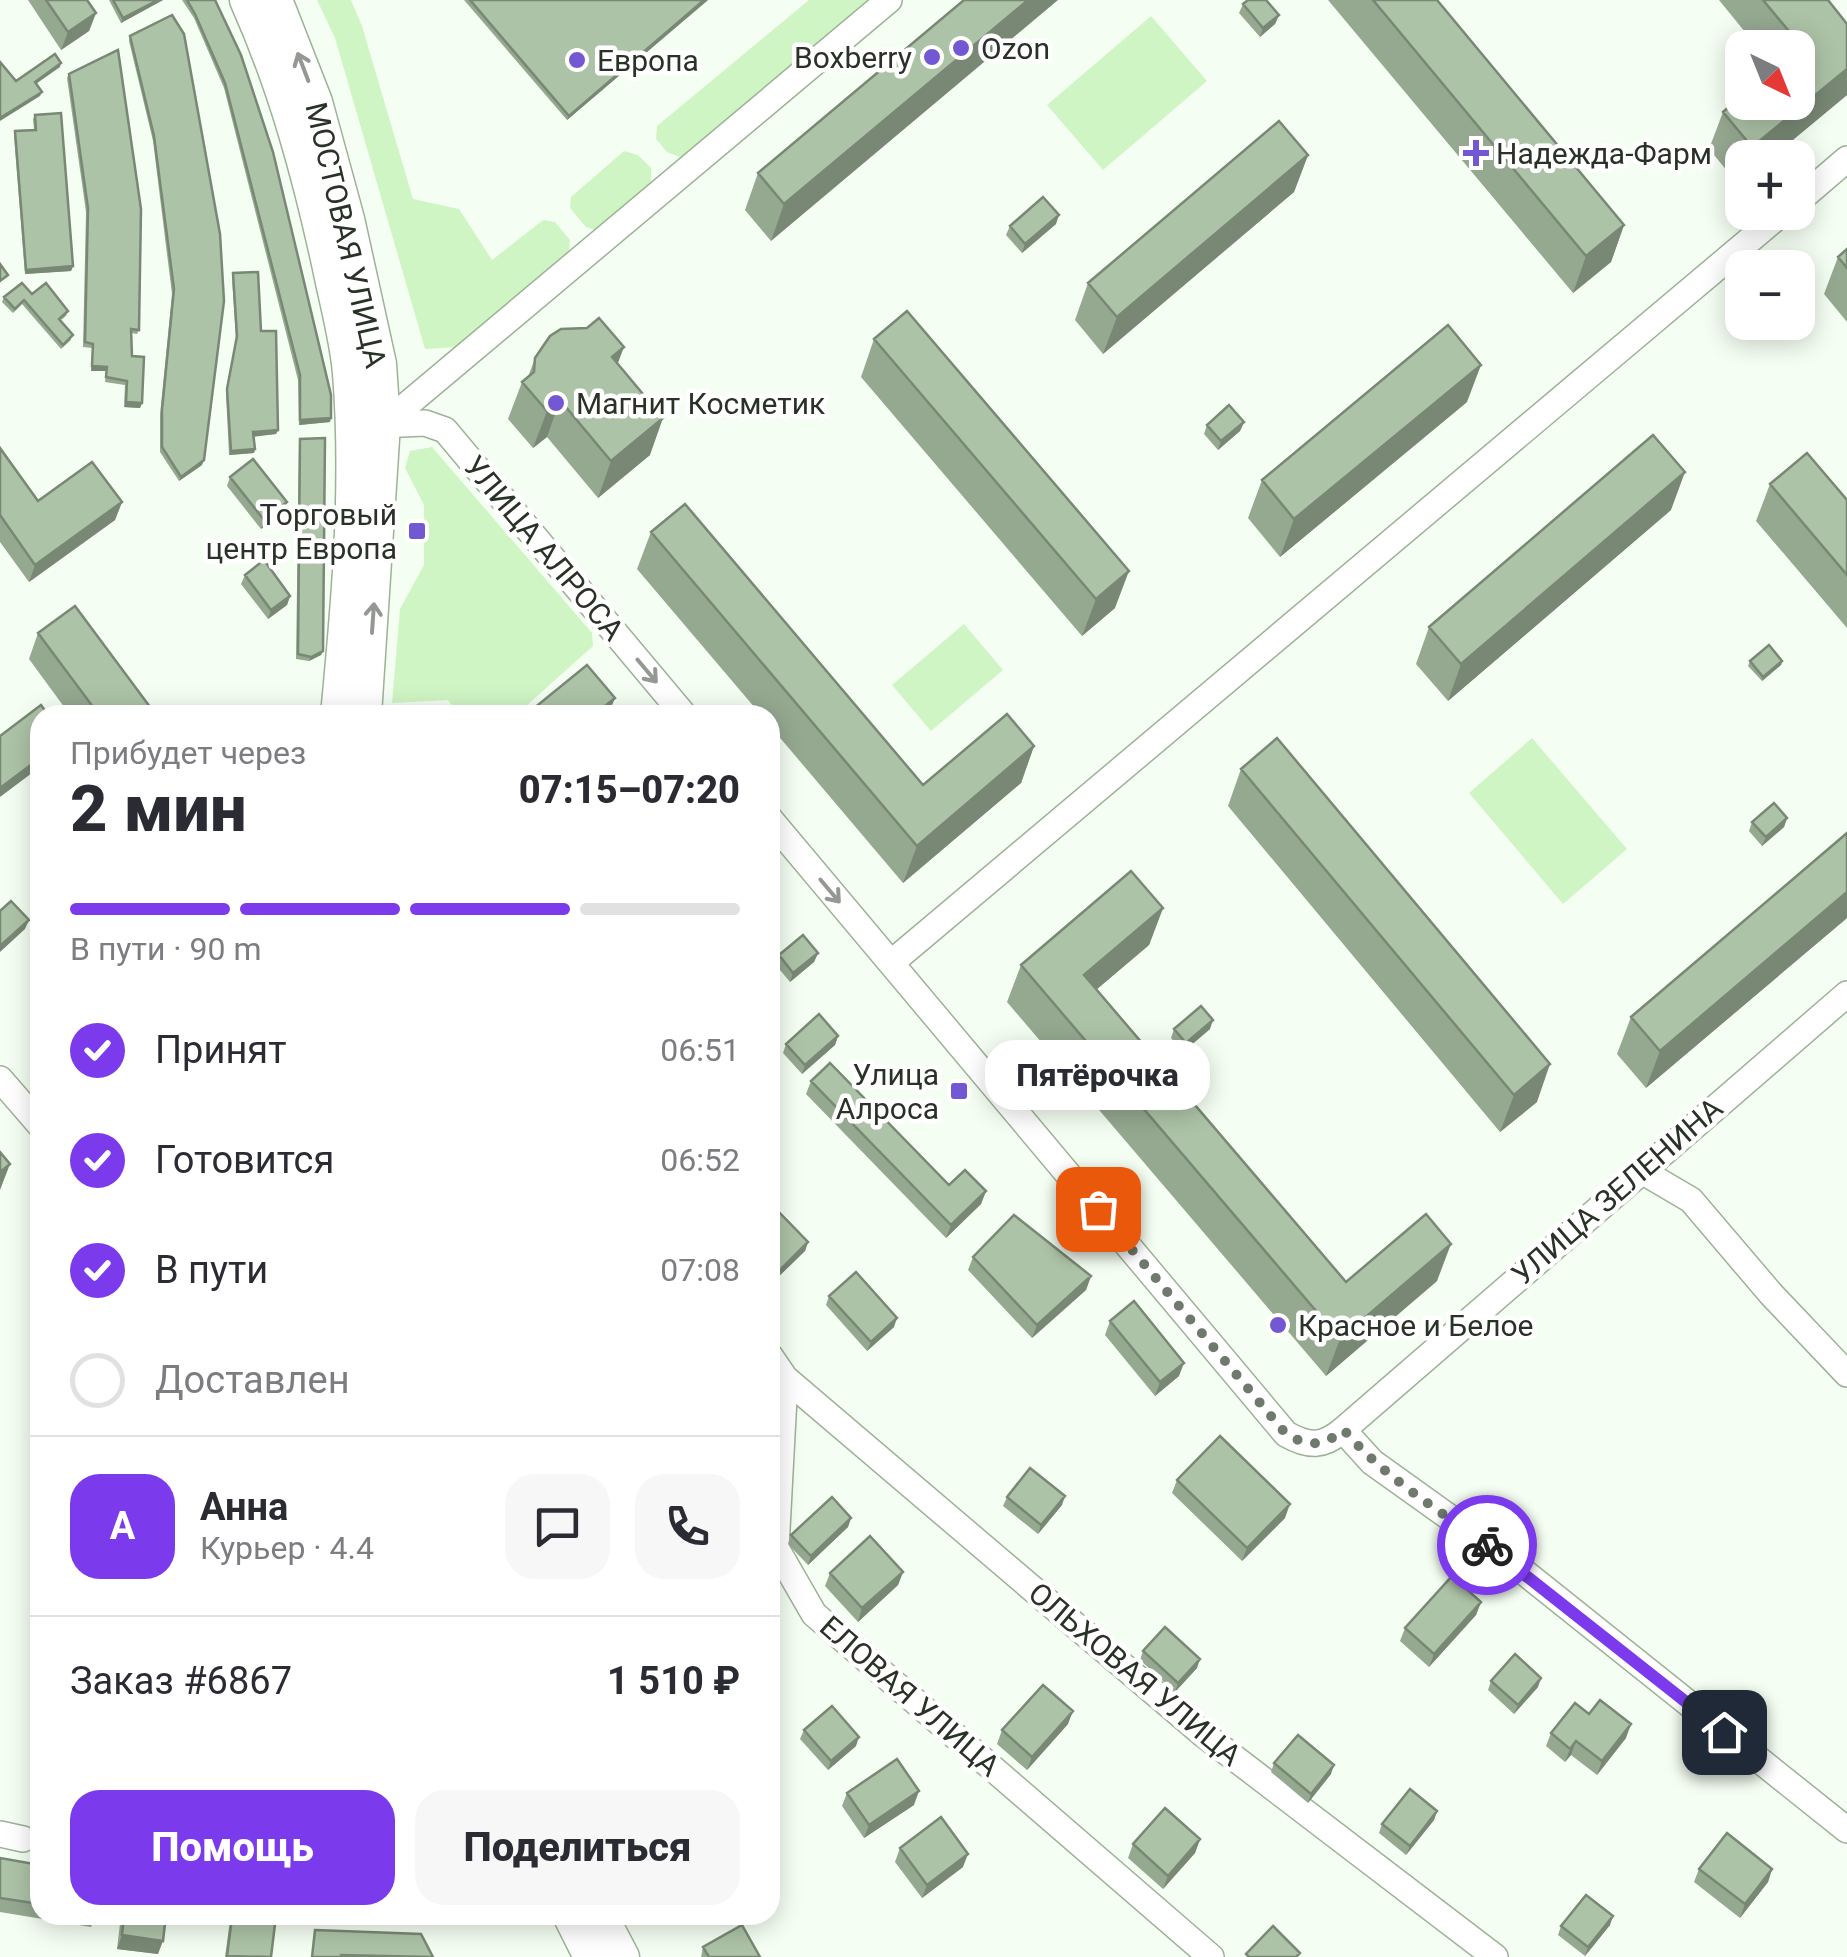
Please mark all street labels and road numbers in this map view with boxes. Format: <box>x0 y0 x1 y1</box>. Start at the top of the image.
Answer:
street label: МОСТОВАЯ УЛИЦА <box>298 99 394 372</box>
street label: УЛИЦА АЛРОСА <box>457 449 631 648</box>
street label: УЛИЦА ЗЕЛЕНИНА <box>1505 1090 1730 1292</box>
street label: ОЛЬХОВАЯ УЛИЦА <box>1022 1575 1249 1773</box>
street label: ЕЛОВАЯ УЛИЦА <box>813 1609 1007 1784</box>

